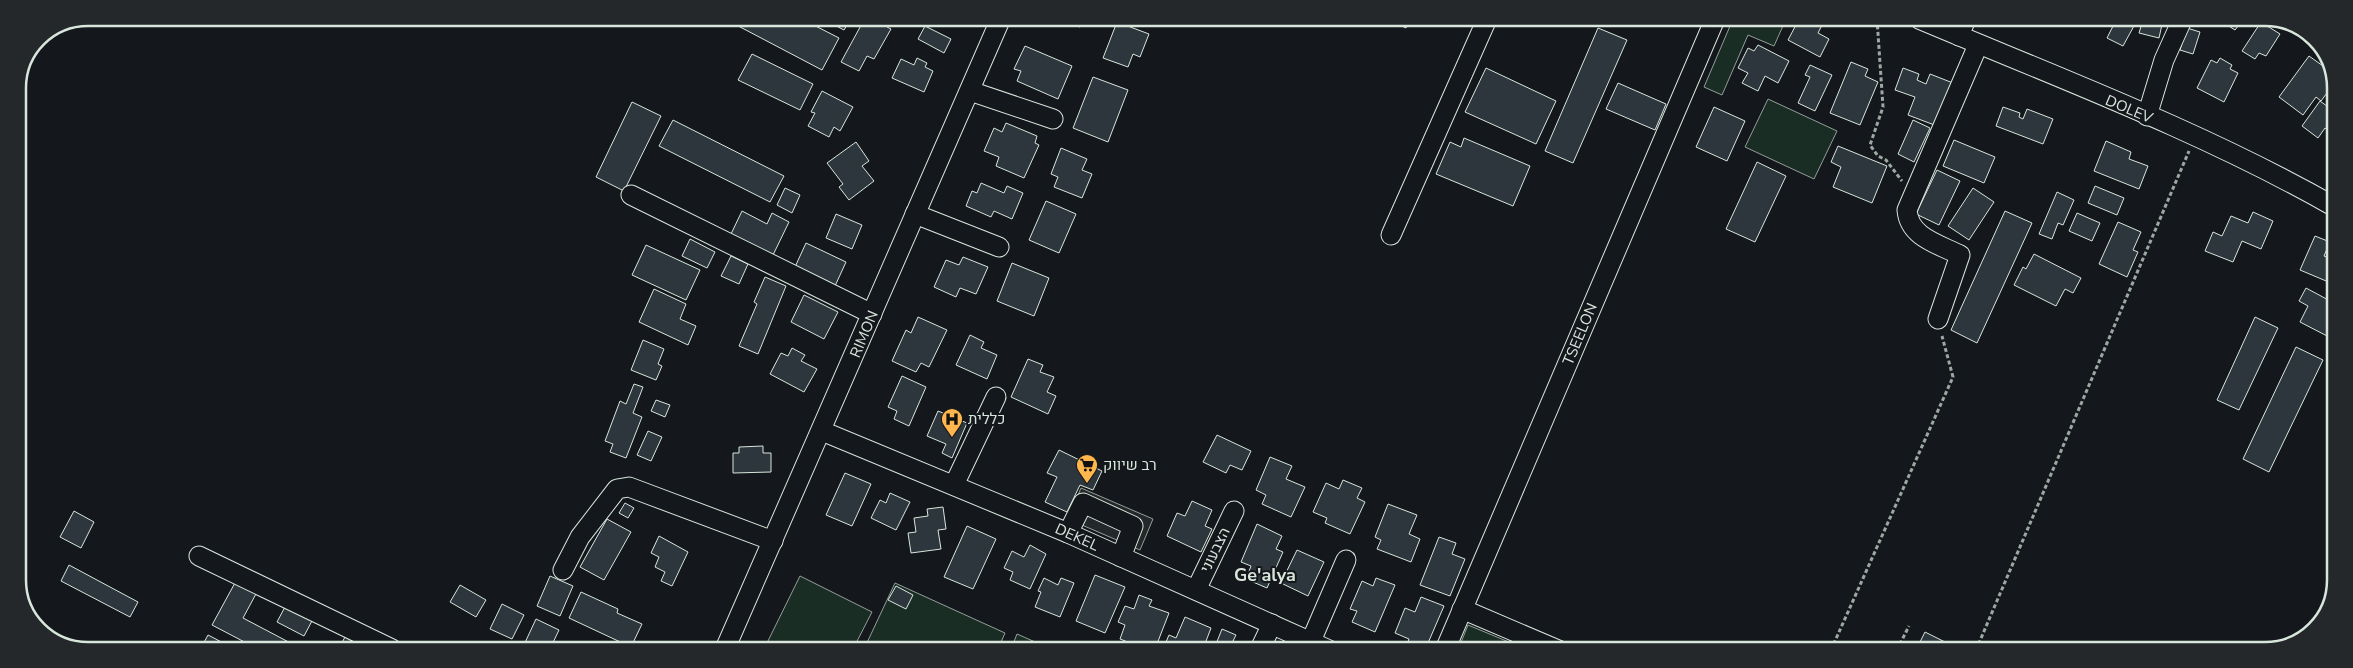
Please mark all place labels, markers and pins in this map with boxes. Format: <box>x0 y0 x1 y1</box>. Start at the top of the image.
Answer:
hospital icon: כללית <box>940 407 964 438</box>
place label: כללית <box>968 409 1005 429</box>
supermarket icon: רב שיווק <box>1075 453 1099 484</box>
place label: רב שיווק <box>1103 455 1157 475</box>

